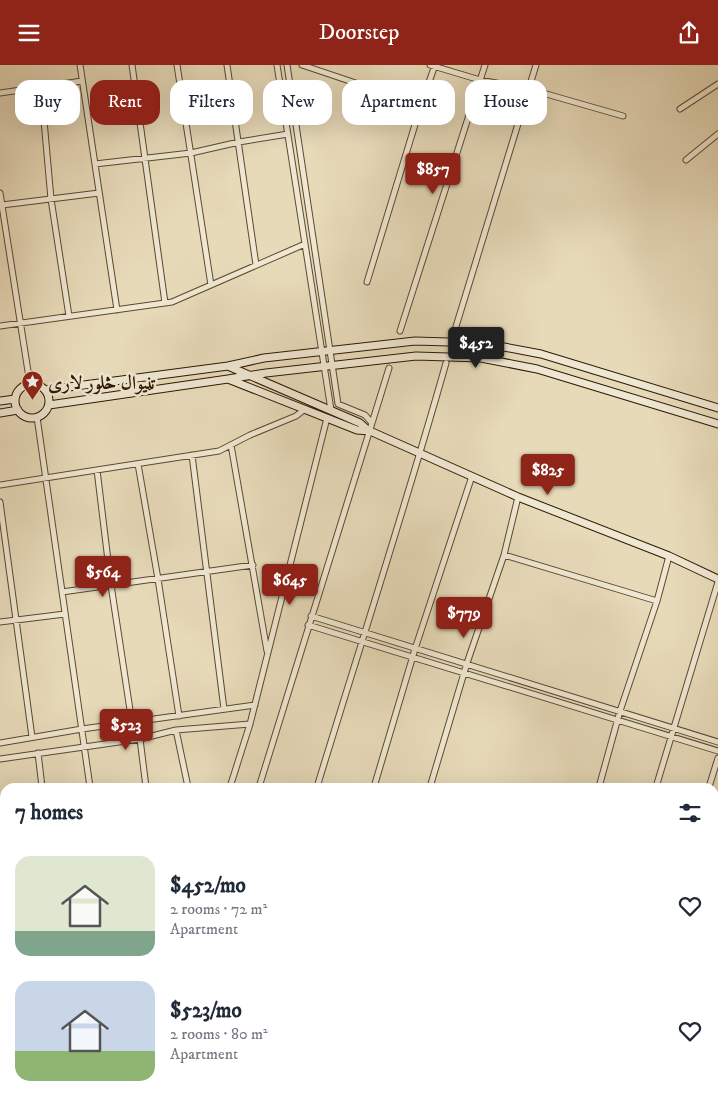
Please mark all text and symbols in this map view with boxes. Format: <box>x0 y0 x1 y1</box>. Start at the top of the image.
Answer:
icon: menu <box>15 19 43 47</box>
text: Doorstep <box>319 19 399 46</box>
icon: share <box>675 19 703 47</box>
chip: Buy <box>15 80 80 125</box>
chip: Rent <box>90 80 160 125</box>
chip: Filters <box>170 80 253 125</box>
chip: New <box>263 80 332 125</box>
chip: Apartment <box>342 80 455 125</box>
chip: House <box>465 80 547 125</box>
pin: $857 <box>403 153 463 195</box>
text: $857 <box>416 159 450 179</box>
pin: $452 <box>446 327 506 369</box>
text: $452 <box>459 333 493 353</box>
place icon: تڼیوال څلور لاری <box>20 370 44 401</box>
place label: تڼیوال څلور لاری <box>48 372 157 395</box>
pin: $825 <box>518 453 578 496</box>
text: $825 <box>532 460 564 480</box>
pin: $564 <box>73 555 133 598</box>
text: $564 <box>86 562 120 582</box>
pin: $645 <box>260 563 320 606</box>
text: $645 <box>273 570 307 590</box>
pin: $779 <box>434 597 494 639</box>
text: $779 <box>447 603 481 623</box>
pin: $523 <box>96 709 156 751</box>
text: $523 <box>111 715 141 735</box>
icon: filters <box>676 799 704 827</box>
text: 7 homes <box>15 800 83 826</box>
text: $452/mo <box>170 873 246 899</box>
icon: home <box>55 876 115 936</box>
icon: heart <box>676 892 704 920</box>
text: 2 rooms · 72 m² <box>170 899 267 919</box>
text: Apartment <box>170 919 238 939</box>
text: $523/mo <box>170 998 242 1024</box>
icon: home <box>55 1001 115 1061</box>
icon: heart <box>676 1017 704 1045</box>
text: 2 rooms · 80 m² <box>170 1024 268 1044</box>
text: Apartment <box>170 1044 238 1064</box>

